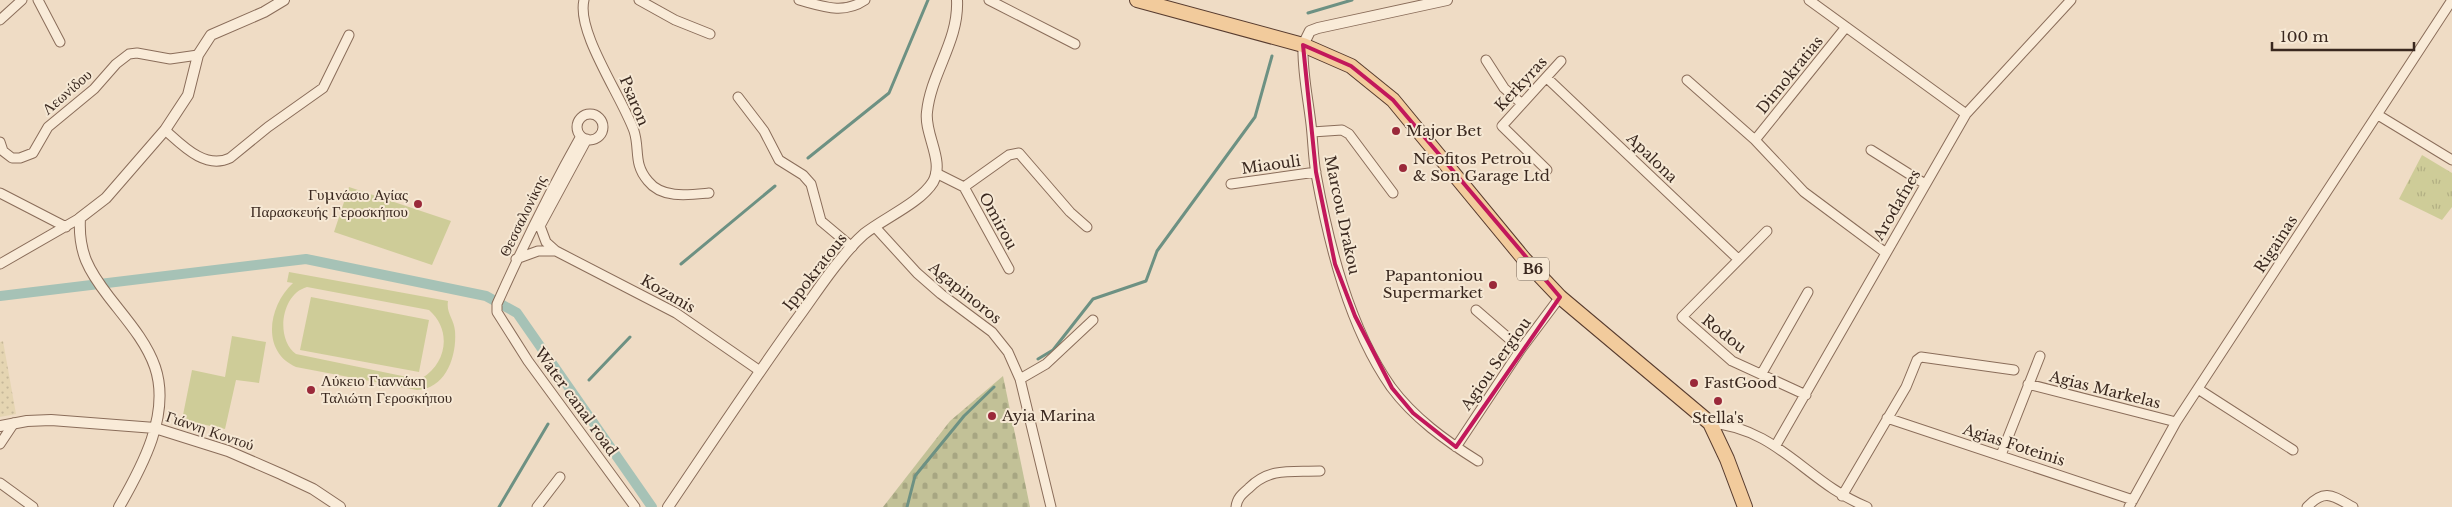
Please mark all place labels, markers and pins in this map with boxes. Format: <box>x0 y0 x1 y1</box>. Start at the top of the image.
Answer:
place label: Major Bet <box>1406 121 1482 140</box>
marker: Major Bet <box>1390 125 1402 137</box>
place label: Neofitos Petrou & Son Garage Ltd <box>1413 149 1550 185</box>
marker: Neofitos Petrou & Son Garage Ltd <box>1397 162 1409 174</box>
place label: Γυμνάσιο Αγίας Παρασκευής Γεροσκήπου <box>251 185 408 221</box>
marker: Γυμνάσιο Αγίας Παρασκευής Γεροσκήπου <box>412 198 424 210</box>
place label: Papantoniou Supermarket <box>1383 266 1483 302</box>
marker: Papantoniou Supermarket <box>1487 279 1499 291</box>
place label: Λύκειο Γιαννάκη Ταλιώτη Γεροσκήπου <box>321 371 452 407</box>
place label: FastGood <box>1704 373 1777 392</box>
marker: FastGood <box>1688 377 1700 389</box>
marker: Λύκειο Γιαννάκη Ταλιώτη Γεροσκήπου <box>305 384 317 396</box>
marker: Stella's <box>1712 395 1724 407</box>
place label: Ayia Marina <box>1001 406 1096 425</box>
place label: Stella's <box>1692 408 1744 427</box>
marker: Ayia Marina <box>986 410 998 422</box>

